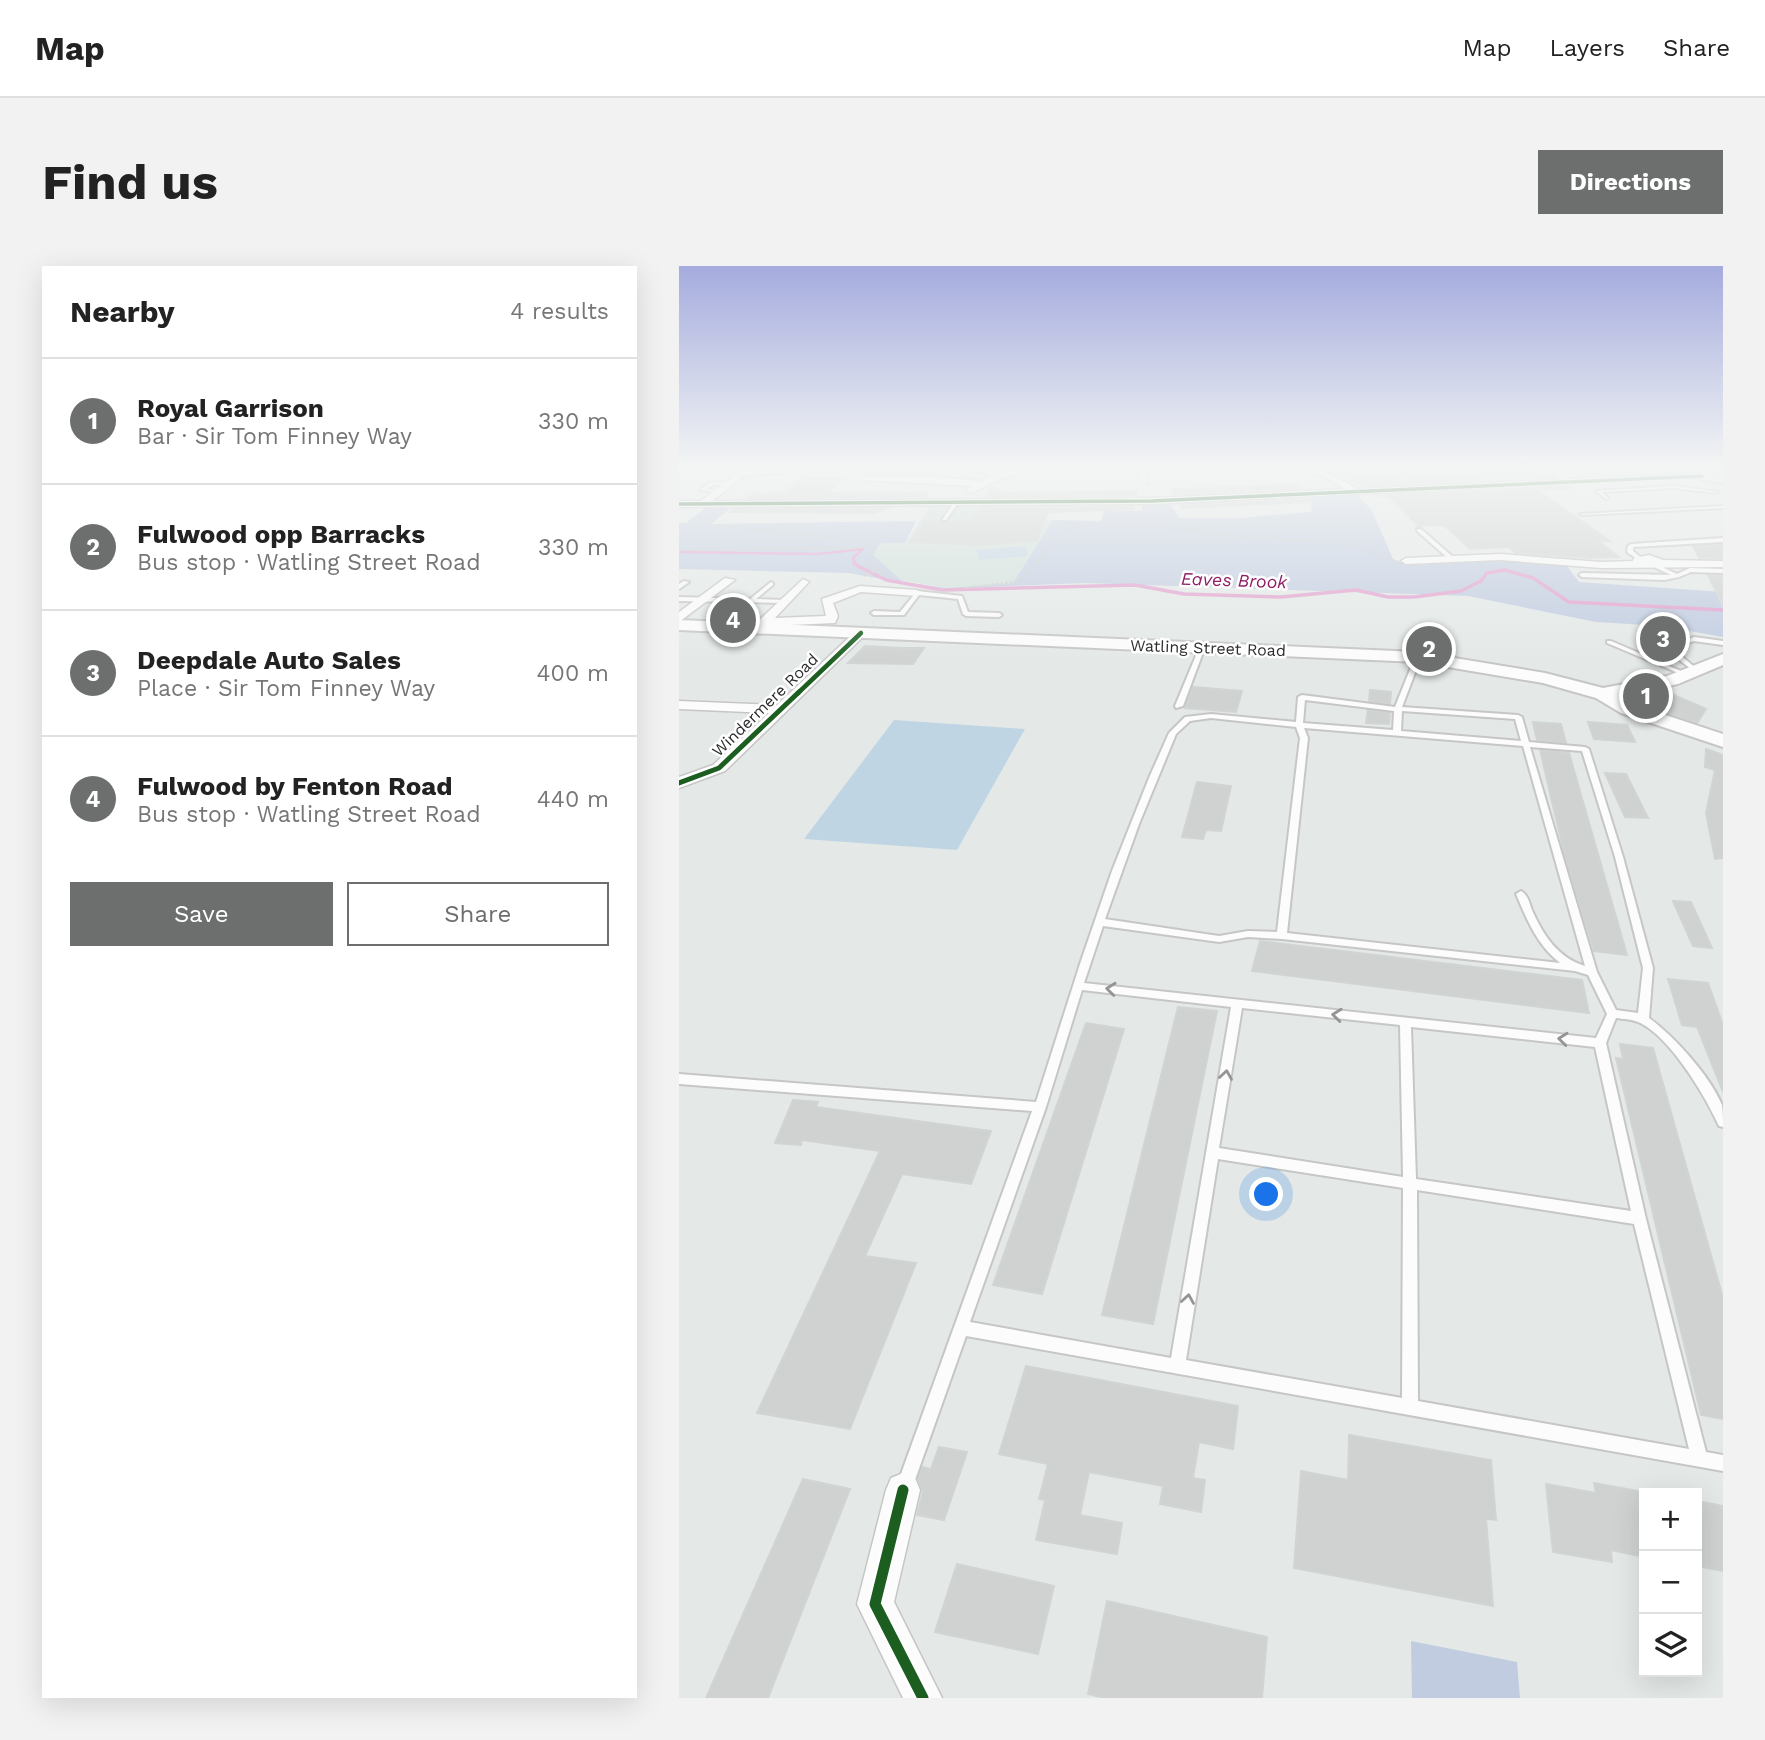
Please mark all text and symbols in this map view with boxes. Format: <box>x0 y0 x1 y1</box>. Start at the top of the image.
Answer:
text: Map <box>35 29 105 68</box>
text: Map <box>1463 34 1511 62</box>
text: Layers <box>1549 34 1625 62</box>
text: Share <box>1663 34 1730 62</box>
button: Directions <box>1538 150 1723 214</box>
text: Find us <box>42 153 218 211</box>
text: Nearby <box>70 294 175 329</box>
text: 4 results <box>510 298 609 325</box>
text: Royal Garrison <box>137 393 324 423</box>
text: 1 <box>88 408 98 435</box>
text: 330 m <box>538 408 609 435</box>
text: Bar · Sir Tom Finney Way <box>137 423 412 450</box>
text: Fulwood opp Barracks <box>137 519 425 549</box>
text: 2 <box>86 534 100 561</box>
text: 330 m <box>538 534 609 561</box>
text: Bus stop · Watling Street Road <box>137 549 481 576</box>
water label: Eaves Brook <box>1181 568 1289 592</box>
pin: 4 <box>710 594 756 646</box>
pin: 3 <box>1640 613 1686 665</box>
pin: 2 <box>1406 623 1452 675</box>
street label: Watling Street Road <box>1130 636 1286 660</box>
text: Deepdale Auto Sales <box>137 645 401 675</box>
street label: Windermere Road <box>708 650 822 760</box>
text: 3 <box>86 660 100 687</box>
text: 400 m <box>537 660 609 687</box>
pin: 1 <box>1623 670 1669 722</box>
text: Place · Sir Tom Finney Way <box>137 675 435 702</box>
text: Fulwood by Fenton Road <box>137 771 452 801</box>
text: 4 <box>86 786 100 813</box>
text: 440 m <box>537 786 609 813</box>
text: Bus stop · Watling Street Road <box>137 801 481 828</box>
button: Save <box>70 882 333 946</box>
button: Share <box>347 882 609 946</box>
one-way arrow <box>1105 982 1117 997</box>
one-way arrow <box>1331 1008 1342 1023</box>
one-way arrow <box>1557 1032 1568 1047</box>
one-way arrow <box>1218 1069 1233 1080</box>
your location <box>1249 1177 1283 1211</box>
one-way arrow <box>1180 1293 1195 1305</box>
map controls <box>1639 1488 1702 1677</box>
button: + <box>1639 1488 1702 1551</box>
button: − <box>1639 1551 1702 1614</box>
button: layers <box>1639 1614 1702 1677</box>

